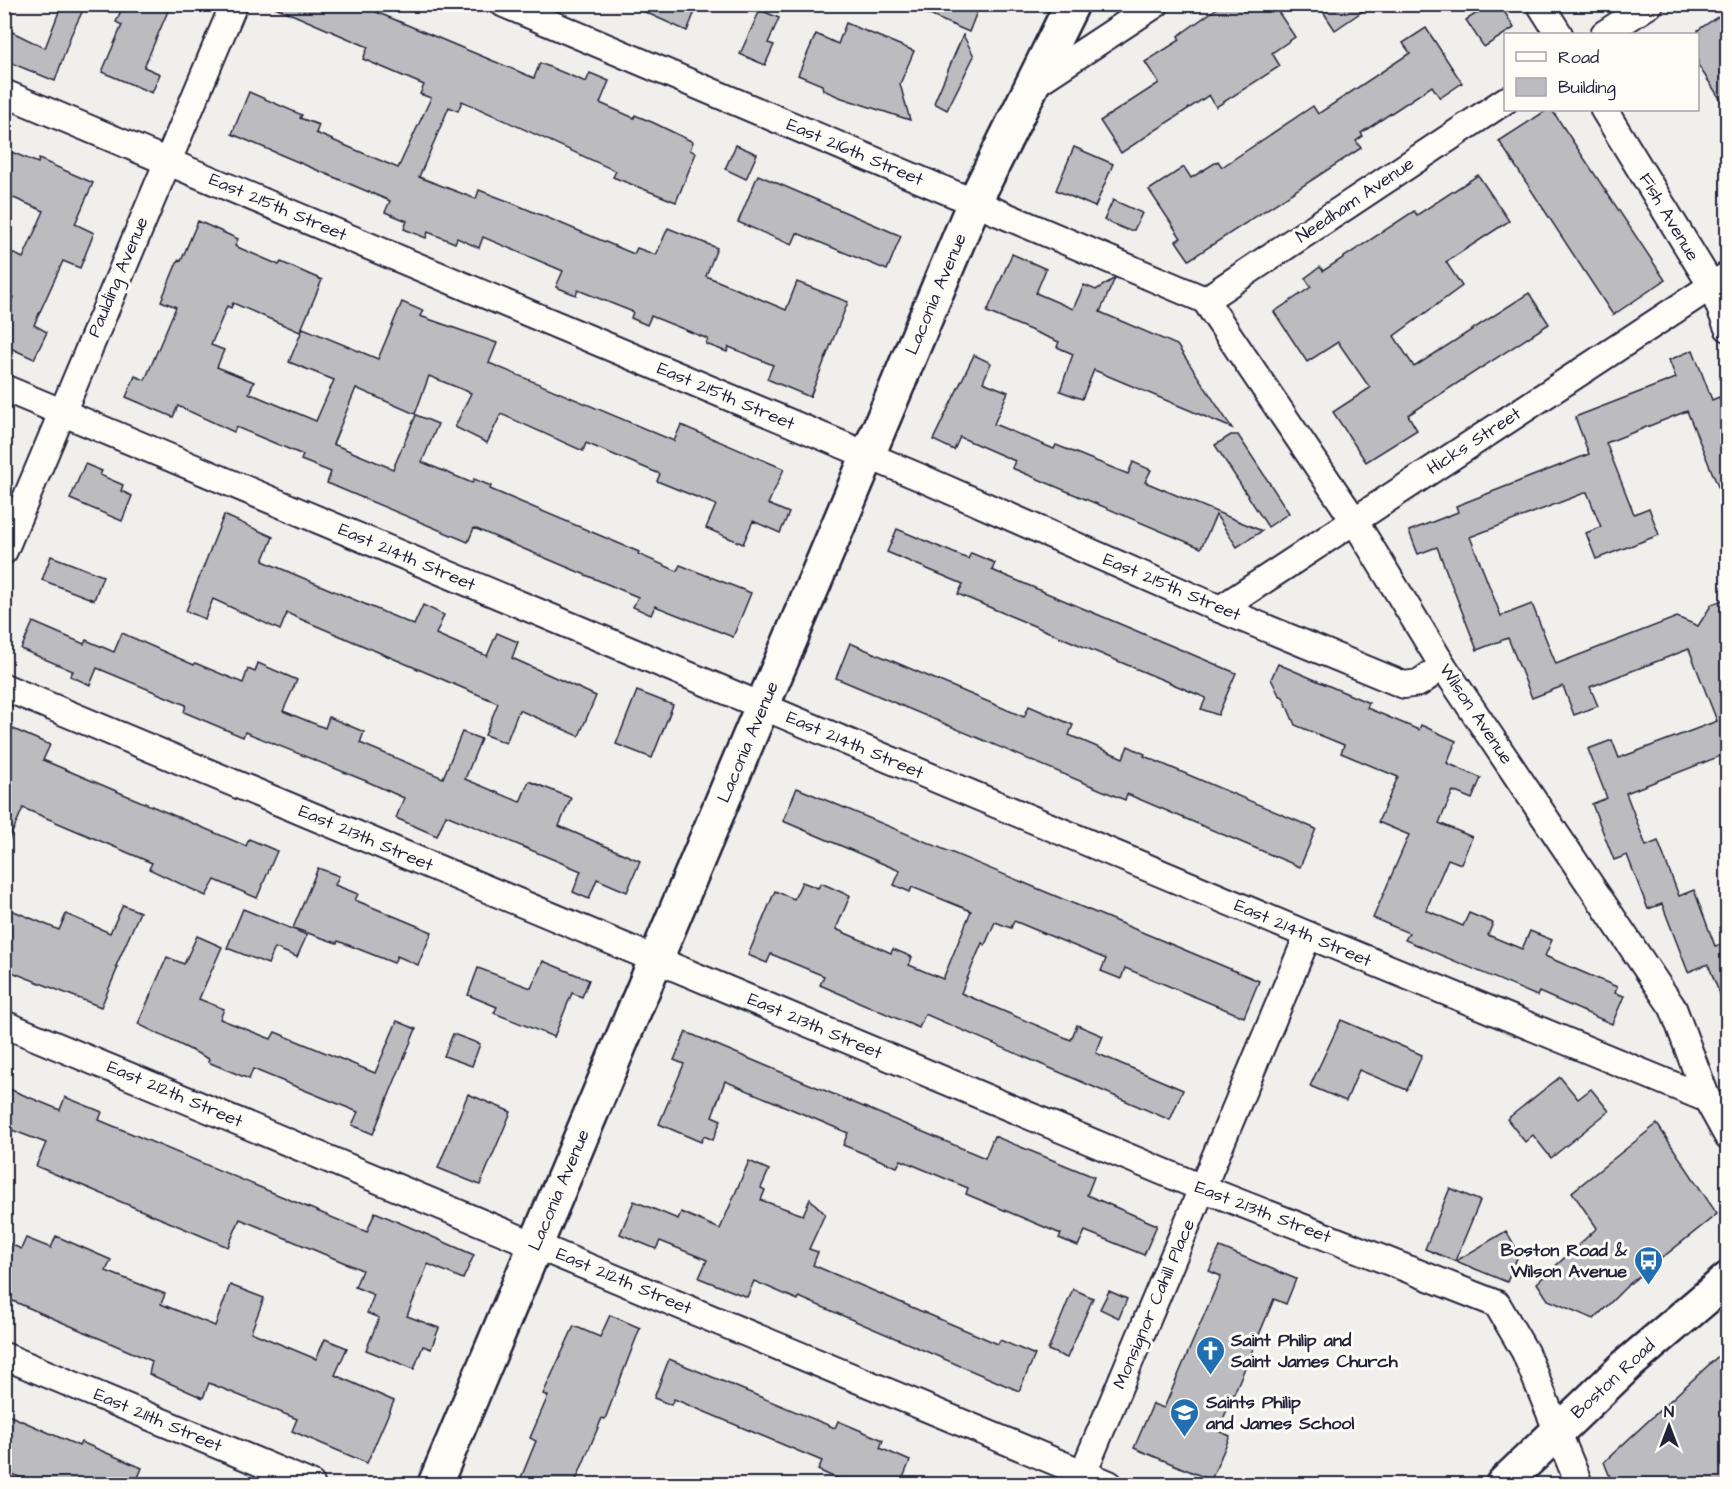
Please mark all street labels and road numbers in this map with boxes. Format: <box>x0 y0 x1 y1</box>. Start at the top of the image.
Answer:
street label: East 216th Street <box>783 112 928 192</box>
street label: Needham Avenue <box>1291 151 1419 249</box>
street label: East 215th Street <box>205 167 351 248</box>
street label: Fish Avenue <box>1633 168 1705 266</box>
street label: Paulding Avenue <box>81 213 156 341</box>
street label: Laconia Avenue <box>899 229 973 359</box>
street label: East 215th Street <box>653 356 799 437</box>
street label: Hicks Street <box>1422 401 1527 481</box>
street label: East 214th Street <box>334 517 480 598</box>
street label: East 215th Street <box>1099 547 1245 628</box>
street label: Wilson Avenue <box>1433 659 1519 769</box>
street label: Laconia Avenue <box>711 677 785 807</box>
street label: East 214th Street <box>782 705 928 786</box>
street label: East 213th Street <box>295 798 438 878</box>
street label: East 214th Street <box>1230 893 1376 974</box>
street label: East 213th Street <box>744 986 887 1066</box>
street label: East 212th Street <box>103 1054 247 1134</box>
street label: Laconia Avenue <box>522 1125 596 1255</box>
street label: East 213th Street <box>1191 1175 1335 1250</box>
street label: Monsignor Cahill Place <box>1107 1215 1202 1393</box>
street label: East 212th Street <box>552 1241 696 1321</box>
street label: Boston Road <box>1565 1333 1661 1425</box>
street label: East 211th Street <box>90 1382 227 1459</box>

